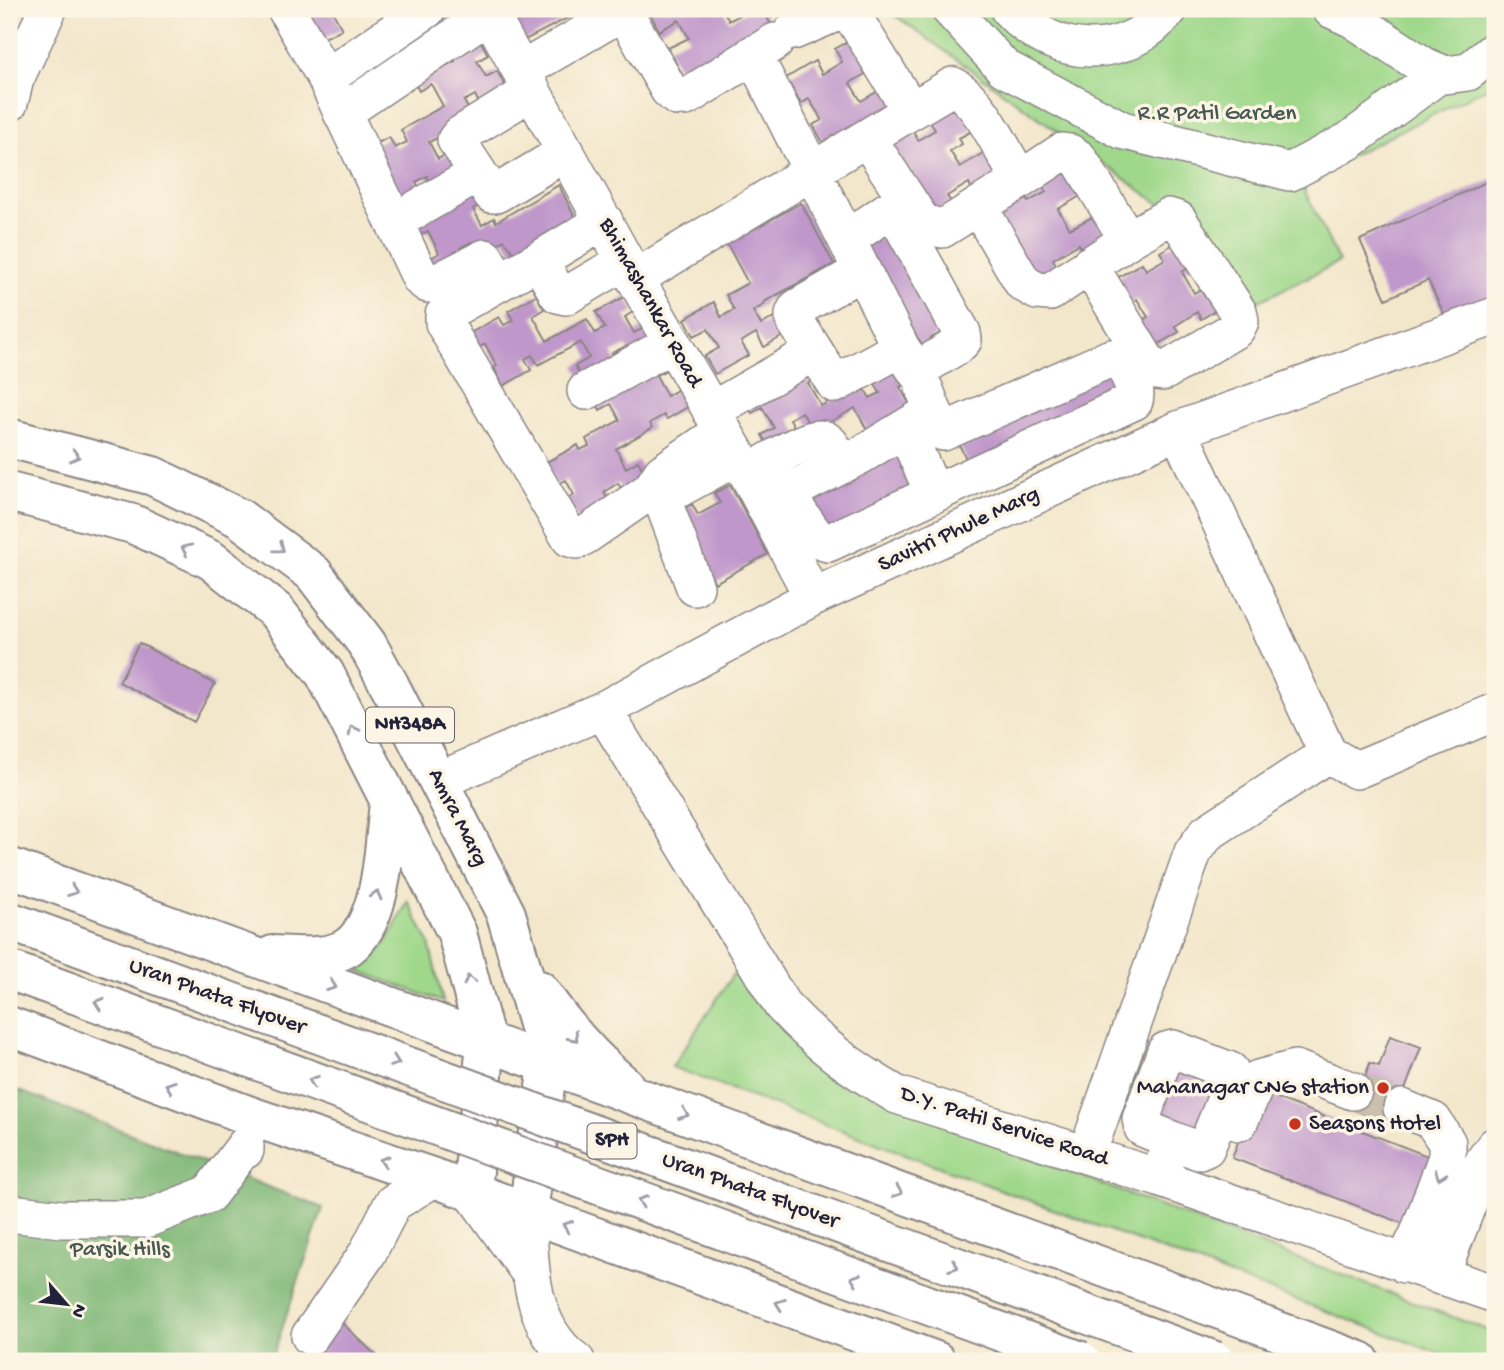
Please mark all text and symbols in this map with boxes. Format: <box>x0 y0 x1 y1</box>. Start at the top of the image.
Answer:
park label: R.R Patil Garden <box>1138 101 1296 128</box>
street label: Bhimashankar Road <box>592 213 708 394</box>
one-way arrow <box>69 448 81 462</box>
street label: Savitri Phule Marg <box>874 481 1044 579</box>
one-way arrow <box>272 540 285 553</box>
one-way arrow <box>181 543 194 557</box>
road number: NH348A <box>366 708 454 742</box>
one-way arrow <box>347 725 361 737</box>
street label: Amra Marg <box>421 765 493 871</box>
one-way arrow <box>66 882 78 896</box>
one-way arrow <box>368 890 382 902</box>
street label: Uran Phata Flyover <box>125 952 311 1042</box>
one-way arrow <box>463 974 478 986</box>
one-way arrow <box>326 978 338 992</box>
one-way arrow <box>94 997 106 1011</box>
one-way arrow <box>566 1029 578 1042</box>
one-way arrow <box>389 1053 401 1067</box>
one-way arrow <box>307 1075 319 1089</box>
place label: Mahanagar CNG station <box>1137 1075 1369 1102</box>
one-way arrow <box>164 1080 176 1094</box>
street label: D.Y. Patil Service Road <box>895 1080 1113 1174</box>
marker: Mahanagar CNG station <box>1375 1080 1391 1096</box>
one-way arrow <box>678 1106 690 1120</box>
place label: Seasons Hotel <box>1309 1111 1441 1138</box>
marker: Seasons Hotel <box>1287 1116 1303 1132</box>
road number: SPH <box>588 1124 636 1158</box>
street label: Uran Phata Flyover <box>658 1146 844 1236</box>
one-way arrow <box>379 1155 391 1169</box>
one-way arrow <box>1434 1169 1448 1181</box>
one-way arrow <box>891 1184 903 1198</box>
one-way arrow <box>636 1195 648 1209</box>
one-way arrow <box>561 1220 573 1234</box>
park label: Parsik Hills <box>69 1237 170 1264</box>
one-way arrow <box>947 1258 959 1272</box>
north arrow <box>32 1268 102 1338</box>
one-way arrow <box>850 1273 862 1287</box>
one-way arrow <box>775 1298 787 1312</box>
text: N <box>65 1299 91 1321</box>

